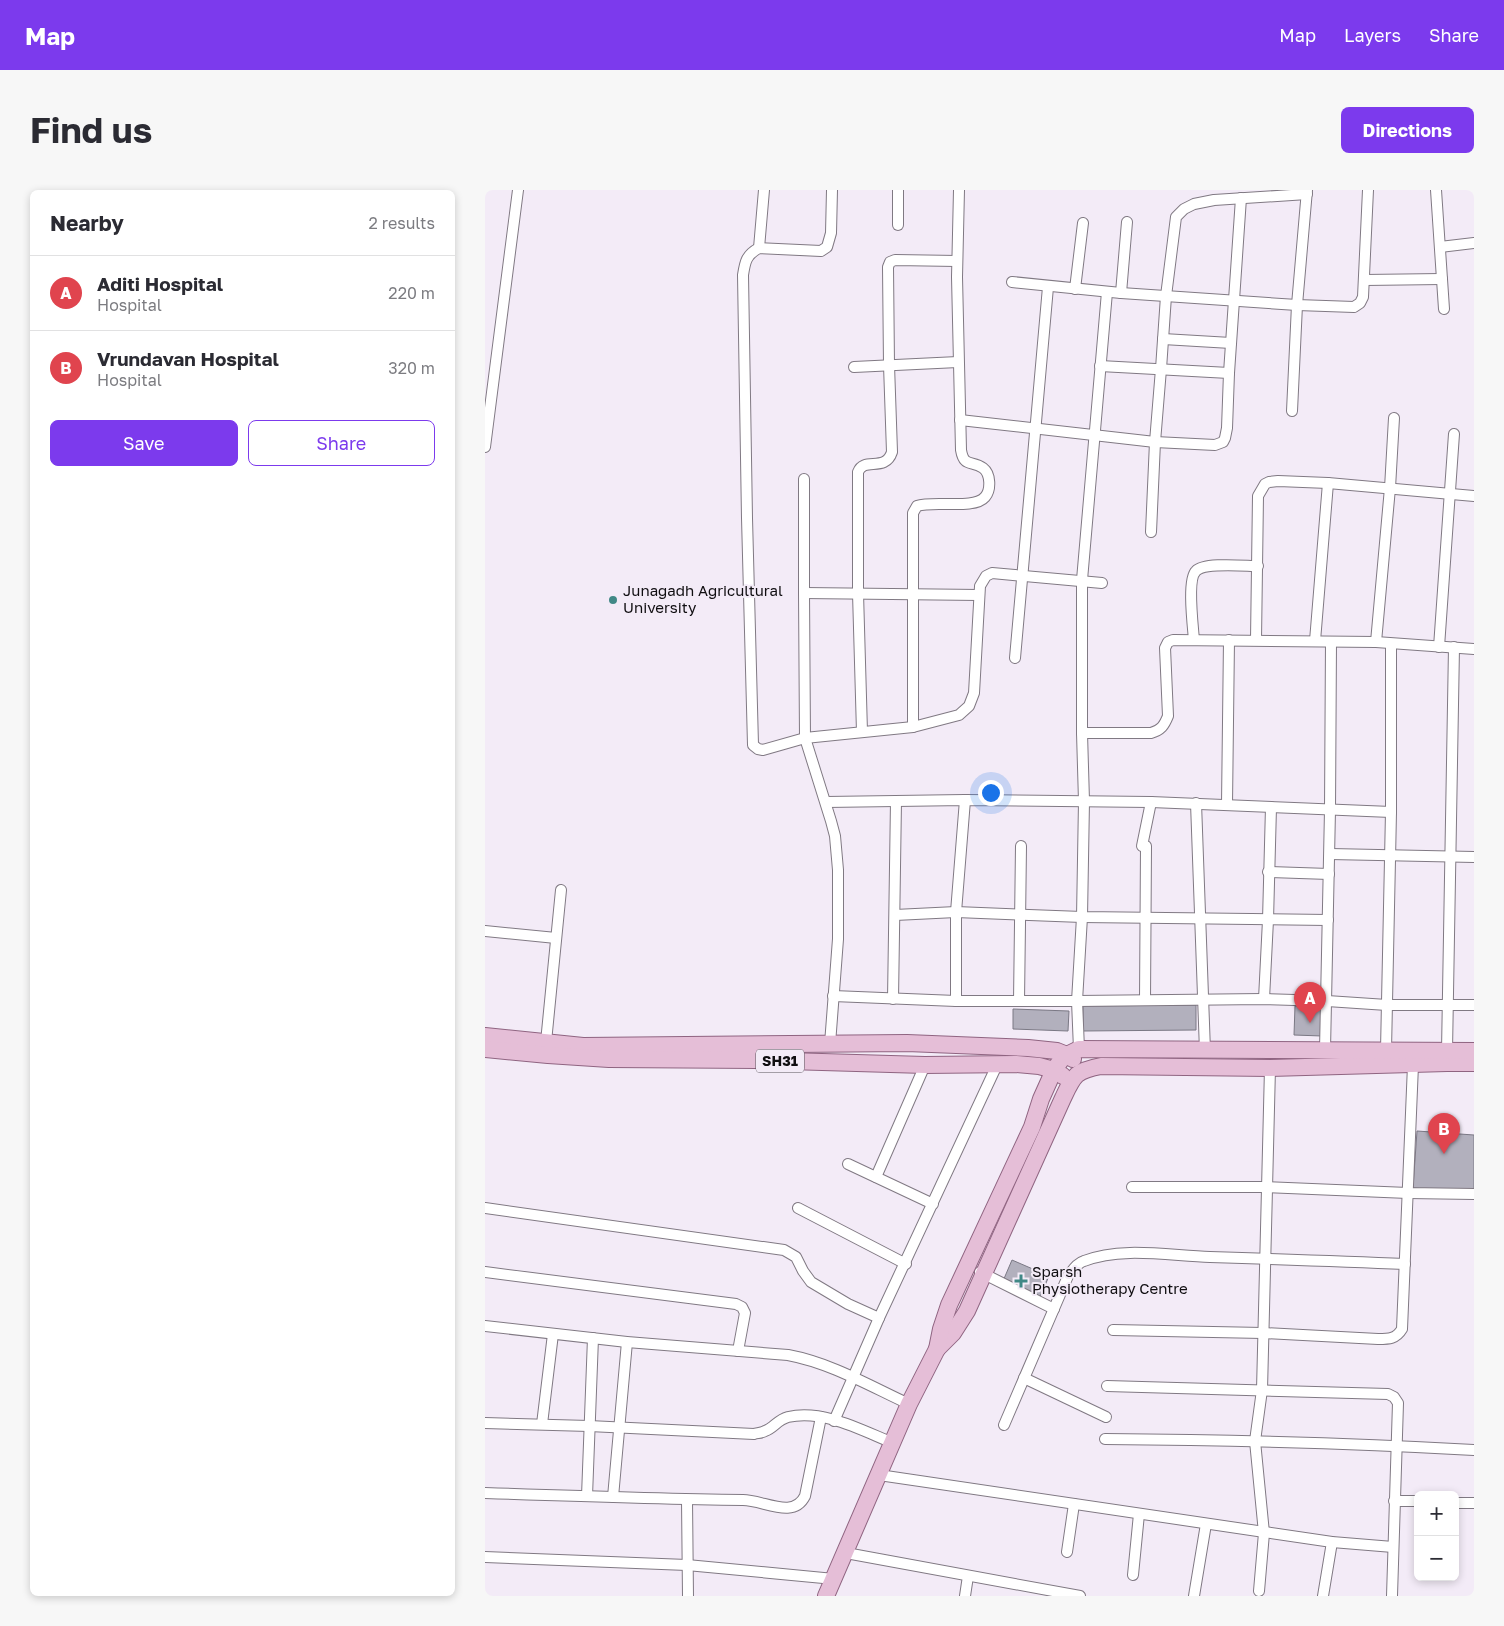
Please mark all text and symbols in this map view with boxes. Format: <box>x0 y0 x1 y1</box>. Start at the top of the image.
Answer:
text: Map <box>25 21 75 50</box>
text: Map <box>1279 24 1316 46</box>
text: Layers <box>1344 24 1401 46</box>
text: Share <box>1429 24 1479 46</box>
button: Directions <box>1341 107 1474 153</box>
text: Find us <box>30 109 152 151</box>
text: Nearby <box>50 210 124 236</box>
text: 2 results <box>369 213 435 233</box>
text: Aditi Hospital <box>97 272 223 295</box>
text: A <box>60 283 72 303</box>
text: 220 m <box>388 283 435 303</box>
text: Hospital <box>97 295 162 315</box>
text: Vrundavan Hospital <box>97 347 279 370</box>
text: B <box>60 358 72 378</box>
text: 320 m <box>388 358 435 378</box>
text: Hospital <box>97 370 162 390</box>
button: Save <box>50 420 238 466</box>
button: Share <box>248 420 435 466</box>
place label: Junagadh Agricultural University <box>623 581 783 616</box>
marker: Junagadh Agricultural University <box>607 594 619 606</box>
your location <box>978 780 1004 806</box>
pin: A <box>1294 982 1326 1023</box>
road number: SH31 <box>756 1049 804 1072</box>
pin: B <box>1428 1113 1460 1154</box>
place label: Sparsh Physiotherapy Centre <box>1032 1262 1188 1297</box>
marker: Sparsh Physiotherapy Centre <box>1014 1274 1028 1288</box>
map controls <box>1414 1491 1459 1581</box>
button: + <box>1414 1491 1459 1536</box>
button: − <box>1414 1536 1459 1581</box>

